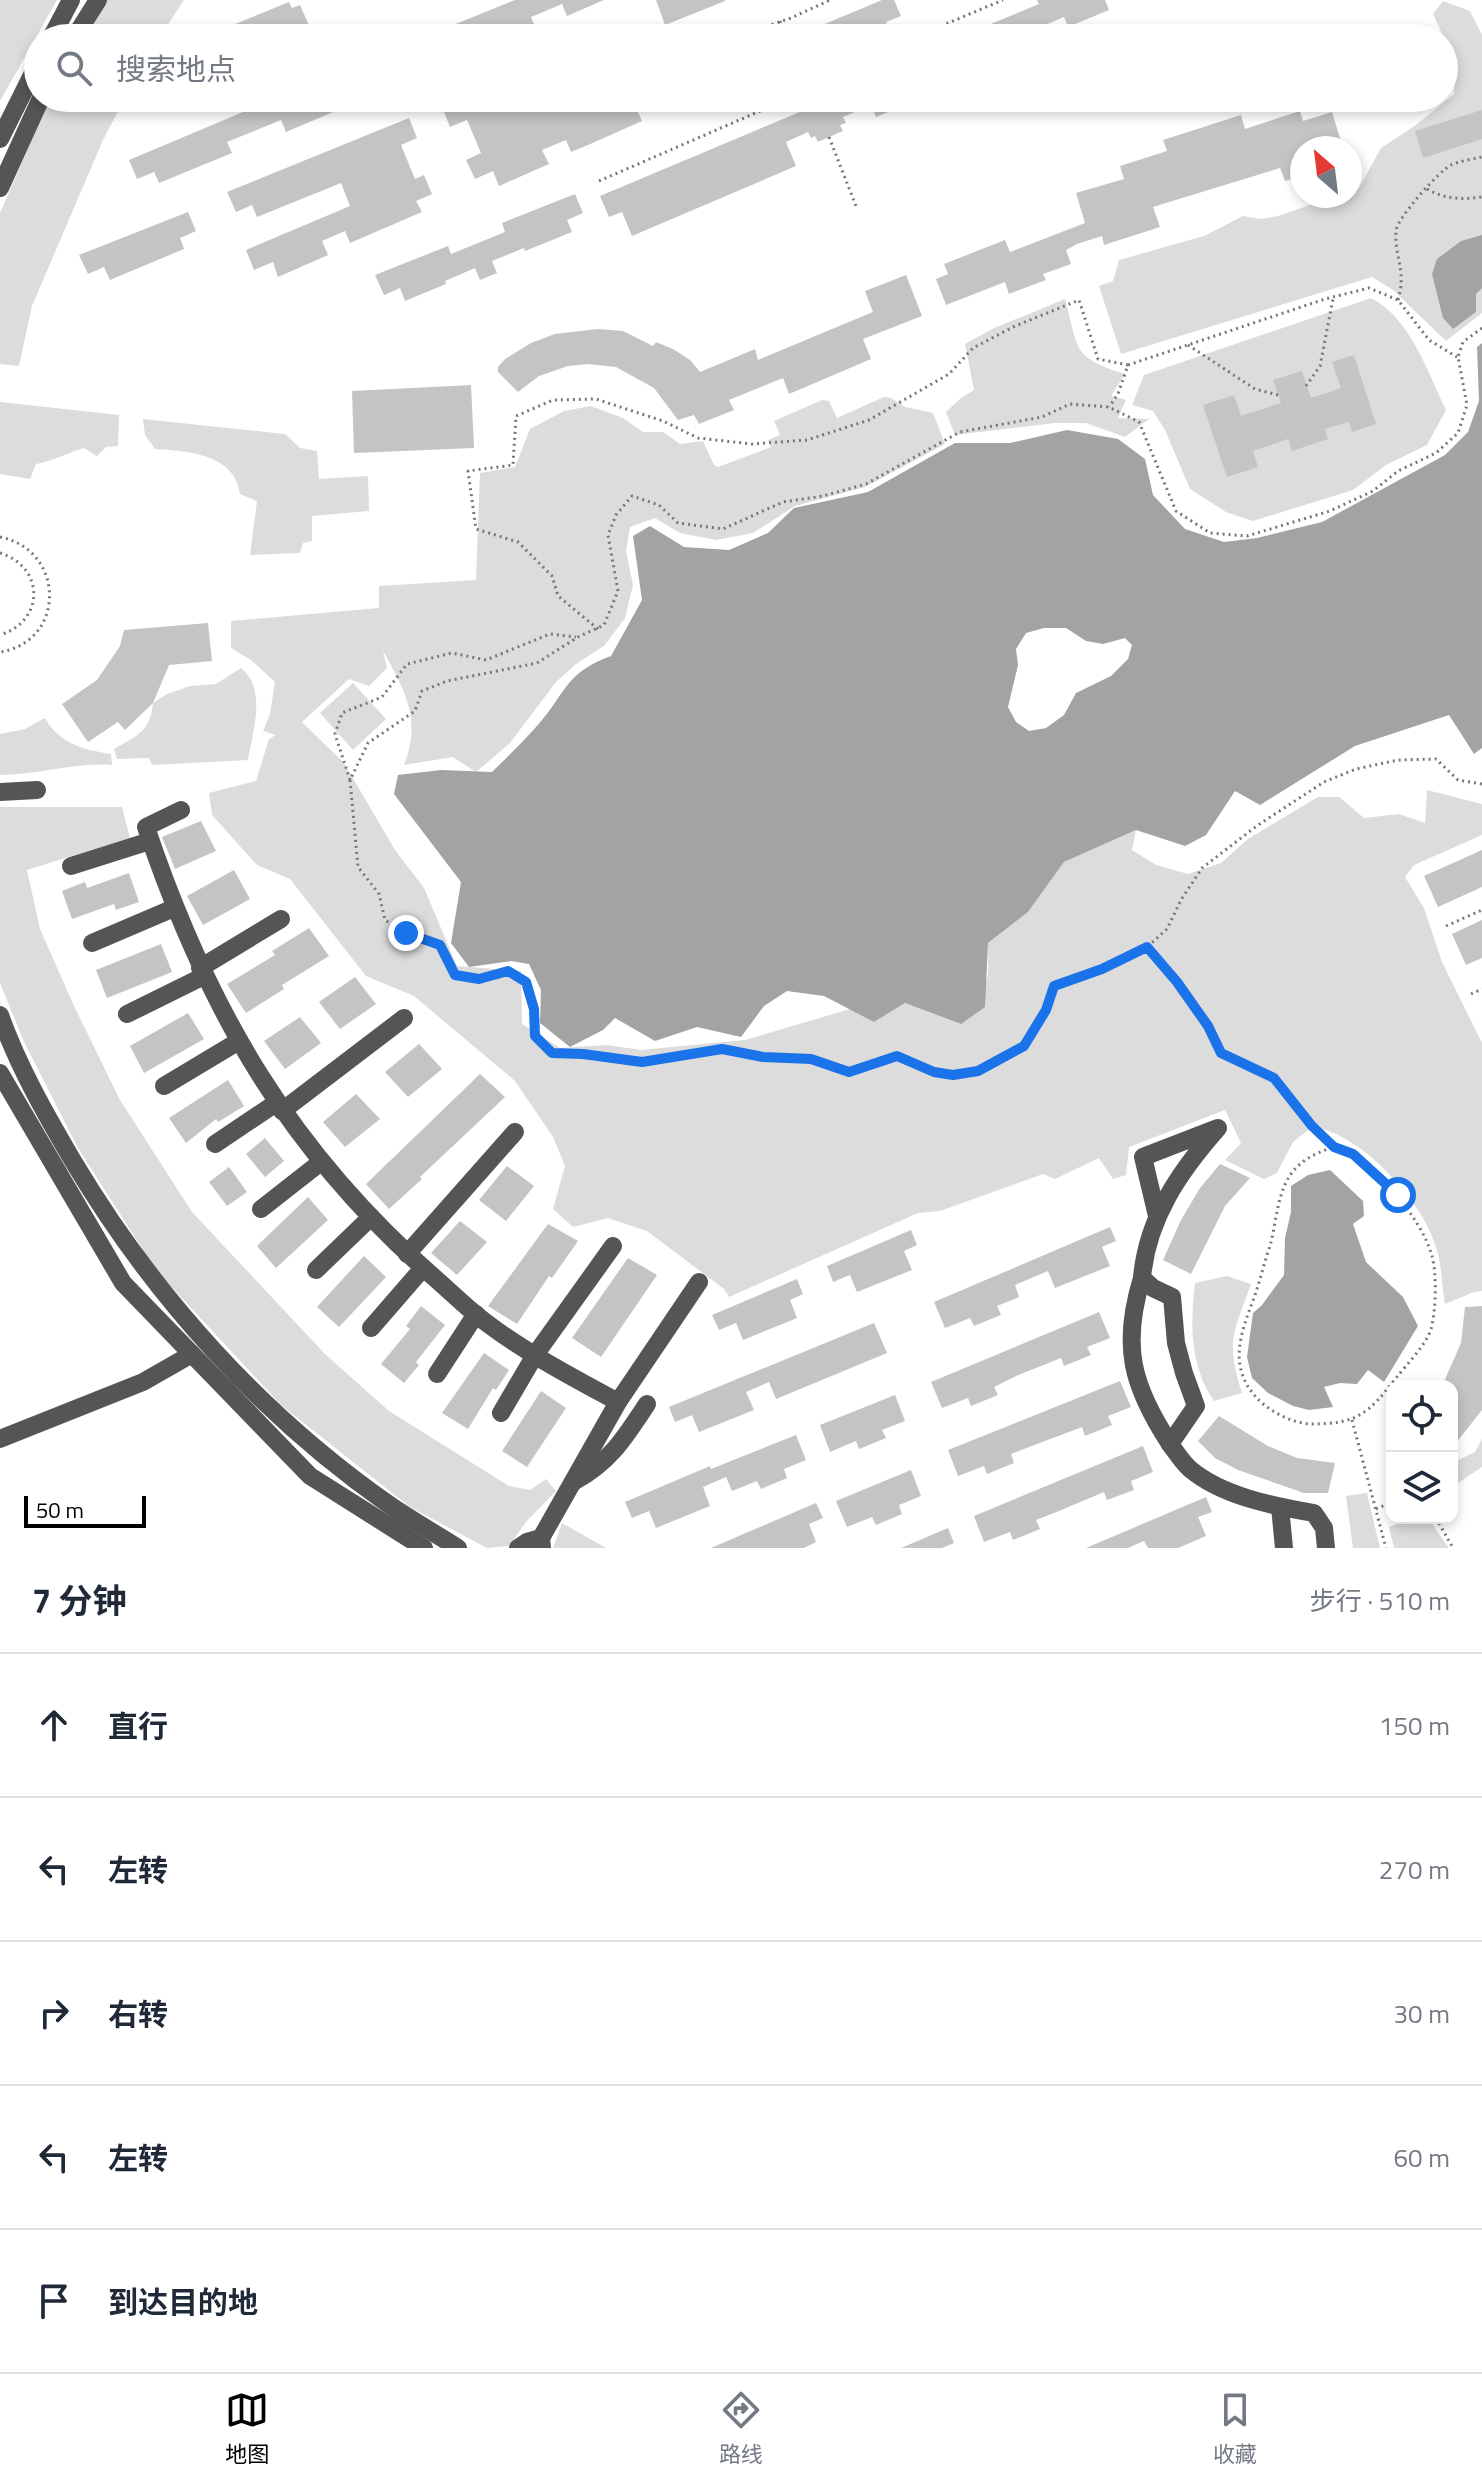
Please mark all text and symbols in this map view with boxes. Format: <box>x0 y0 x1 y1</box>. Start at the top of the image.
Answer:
search box <box>24 24 1458 112</box>
icon: search <box>52 46 96 90</box>
text: 搜索地点 <box>116 46 236 92</box>
north arrow <box>1290 136 1362 208</box>
route end <box>388 915 424 951</box>
route start <box>1380 1177 1416 1213</box>
map controls <box>1386 1380 1458 1524</box>
button: locate <box>1386 1380 1458 1452</box>
button: layers <box>1386 1452 1458 1524</box>
scale bar <box>24 1492 146 1528</box>
text: 50 m <box>36 1493 84 1527</box>
text: 7 分钟 <box>32 1574 127 1626</box>
text: 步行 · 510 m <box>1310 1581 1450 1620</box>
icon: ahead <box>32 1703 76 1747</box>
text: 直行 <box>108 1703 168 1749</box>
text: 150 m <box>1379 1706 1450 1745</box>
icon: left <box>32 1847 76 1891</box>
text: 左转 <box>108 1847 168 1893</box>
text: 270 m <box>1379 1850 1450 1889</box>
icon: right <box>32 1991 76 2035</box>
text: 右转 <box>108 1991 168 2037</box>
text: 30 m <box>1393 1994 1450 2033</box>
icon: left <box>32 2135 76 2179</box>
text: 左转 <box>108 2135 168 2181</box>
text: 60 m <box>1393 2138 1450 2177</box>
icon: arrive <box>32 2279 76 2323</box>
text: 到达目的地 <box>108 2279 258 2325</box>
tab: 地图 <box>225 2388 269 2471</box>
tab: 路线 <box>719 2388 763 2471</box>
tab: 收藏 <box>1213 2388 1257 2471</box>

